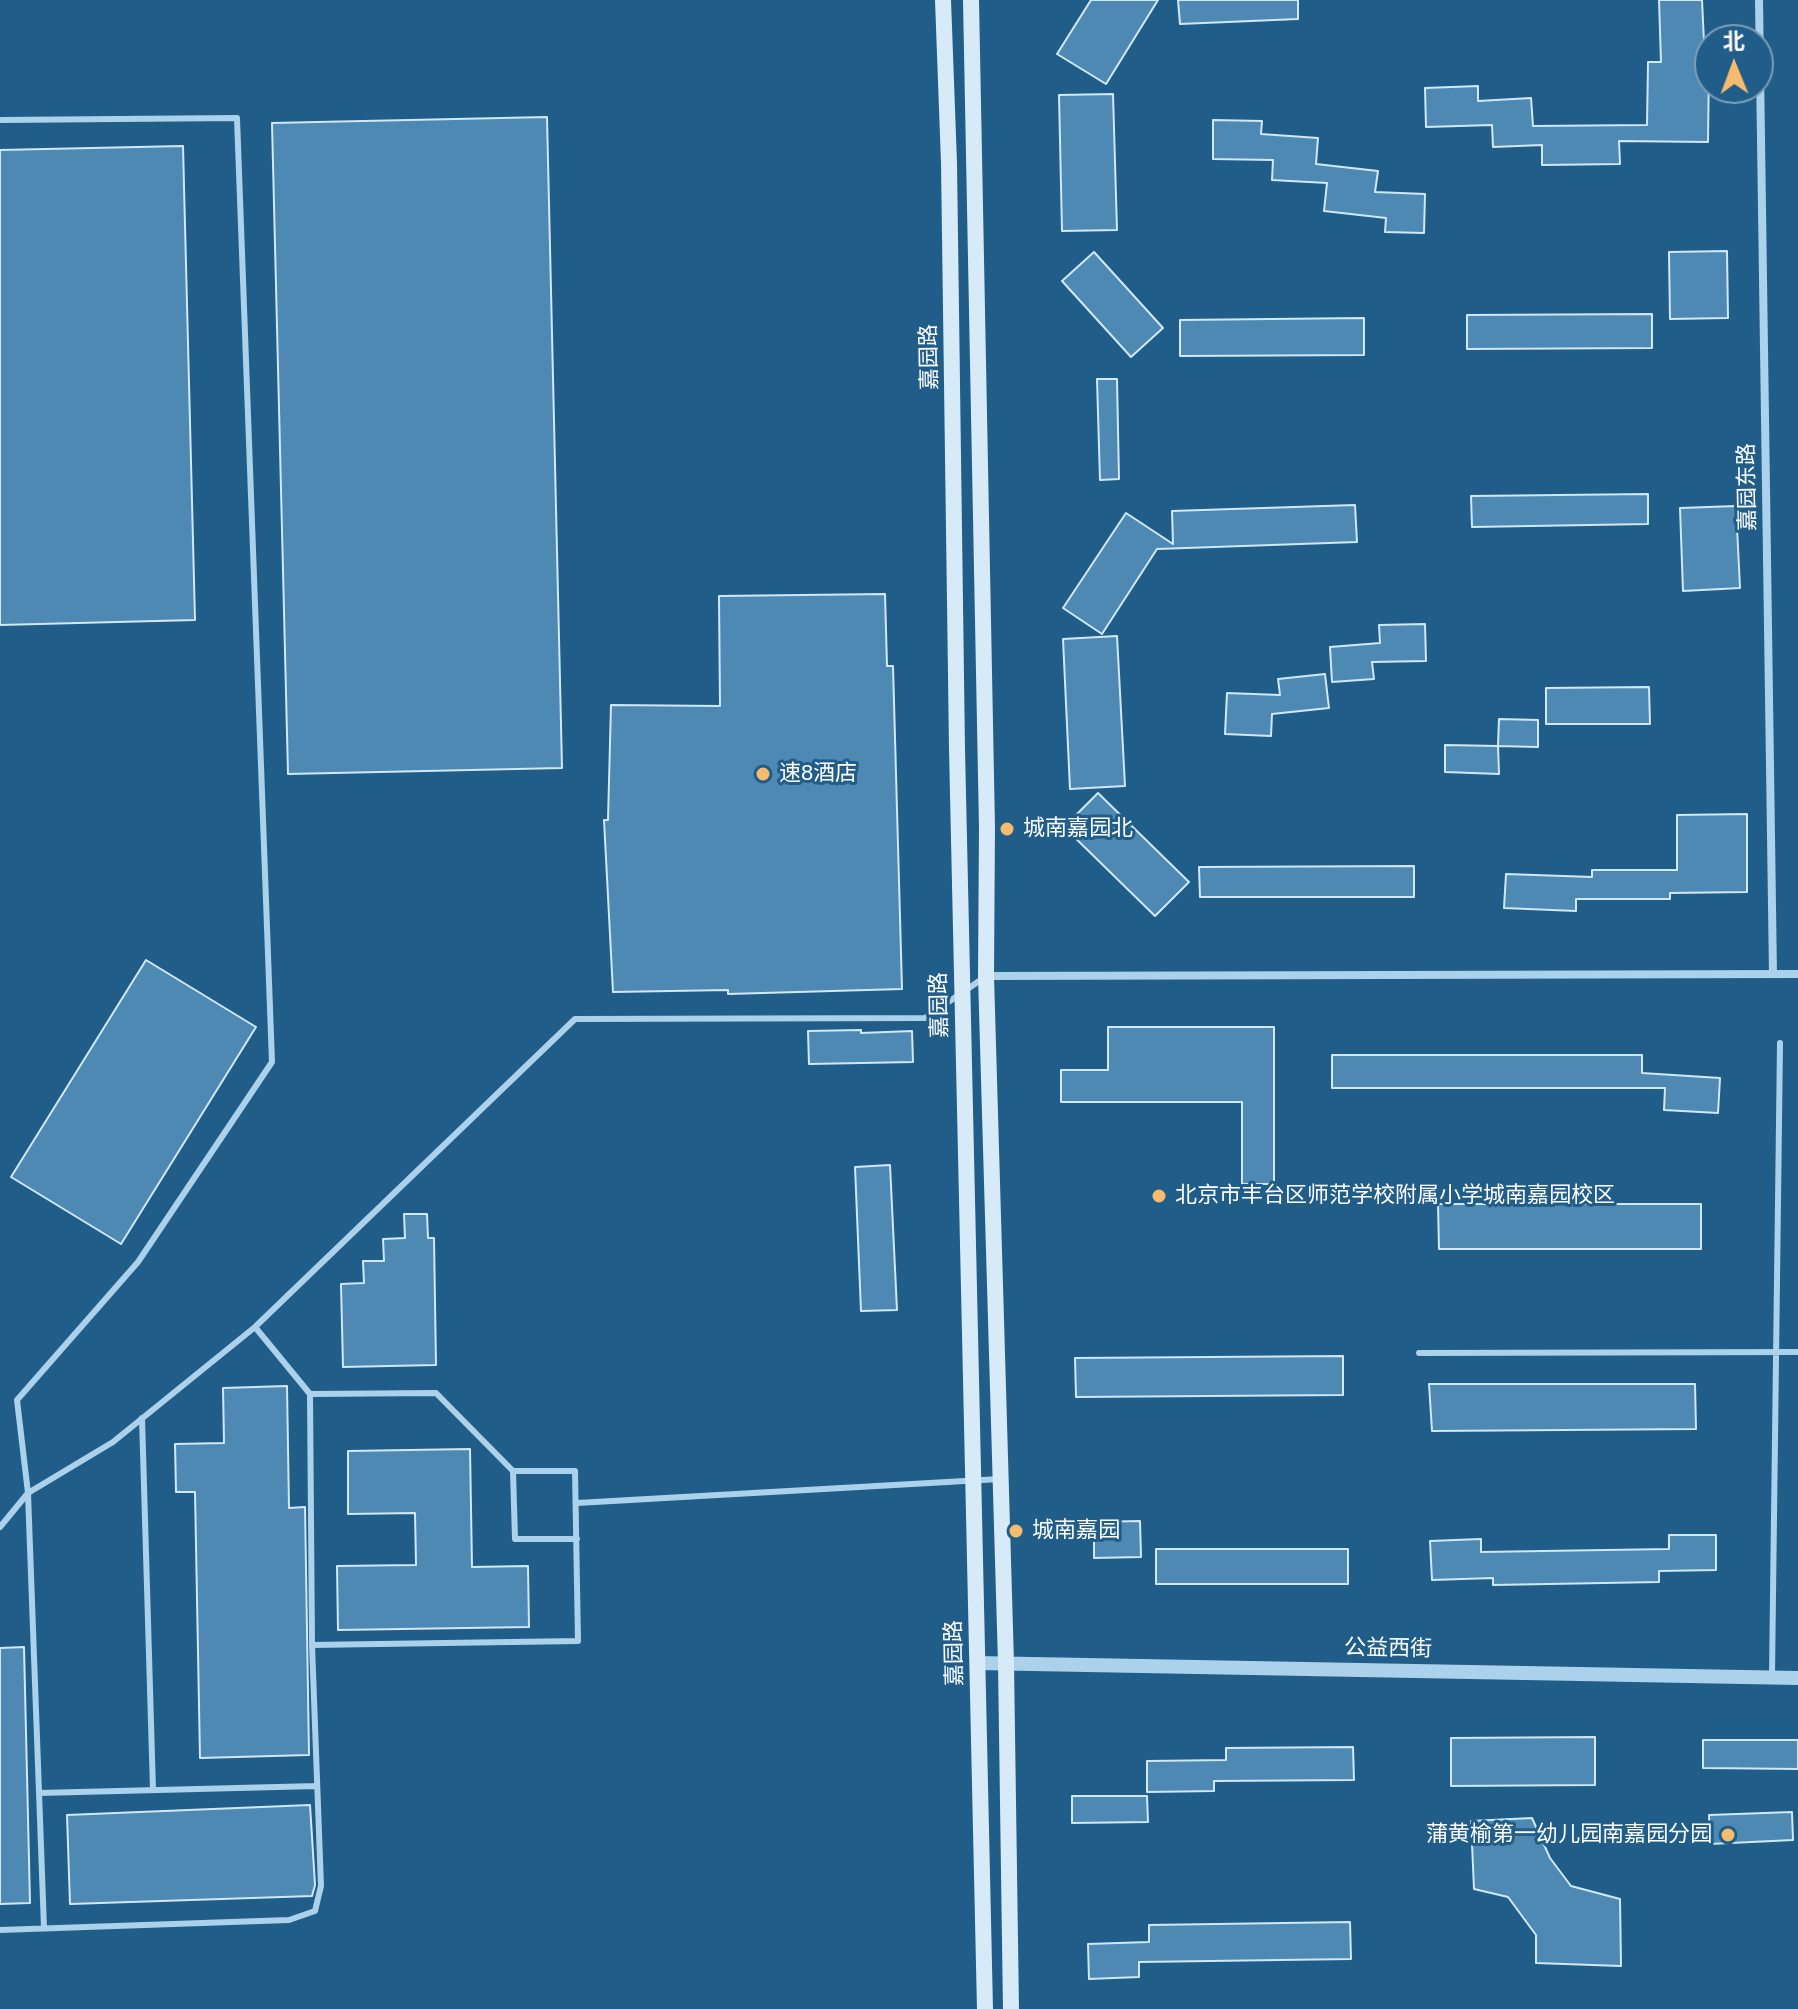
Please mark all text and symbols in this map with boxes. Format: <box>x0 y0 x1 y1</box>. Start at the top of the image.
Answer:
north arrow <box>1694 24 1774 104</box>
text: 北 <box>1722 29 1745 54</box>
street label: 嘉园路 <box>916 324 944 390</box>
street label: 嘉园东路 <box>1734 443 1762 531</box>
place label: 速8酒店 <box>779 761 857 787</box>
marker: 速8酒店 <box>754 765 772 783</box>
place label: 城南嘉园北 <box>1023 816 1133 842</box>
marker: 城南嘉园北 <box>998 820 1016 838</box>
street label: 嘉园路 <box>926 972 954 1038</box>
place label: 北京市丰台区师范学校附属小学城南嘉园校区 <box>1175 1183 1615 1209</box>
marker: 北京市丰台区师范学校附属小学城南嘉园校区 <box>1150 1187 1168 1205</box>
place label: 城南嘉园 <box>1032 1518 1120 1544</box>
marker: 城南嘉园 <box>1007 1522 1025 1540</box>
street label: 嘉园路 <box>941 1620 969 1686</box>
street label: 公益西街 <box>1344 1635 1432 1663</box>
place label: 蒲黄榆第一幼儿园南嘉园分园 <box>1426 1822 1712 1848</box>
marker: 蒲黄榆第一幼儿园南嘉园分园 <box>1719 1826 1737 1844</box>

